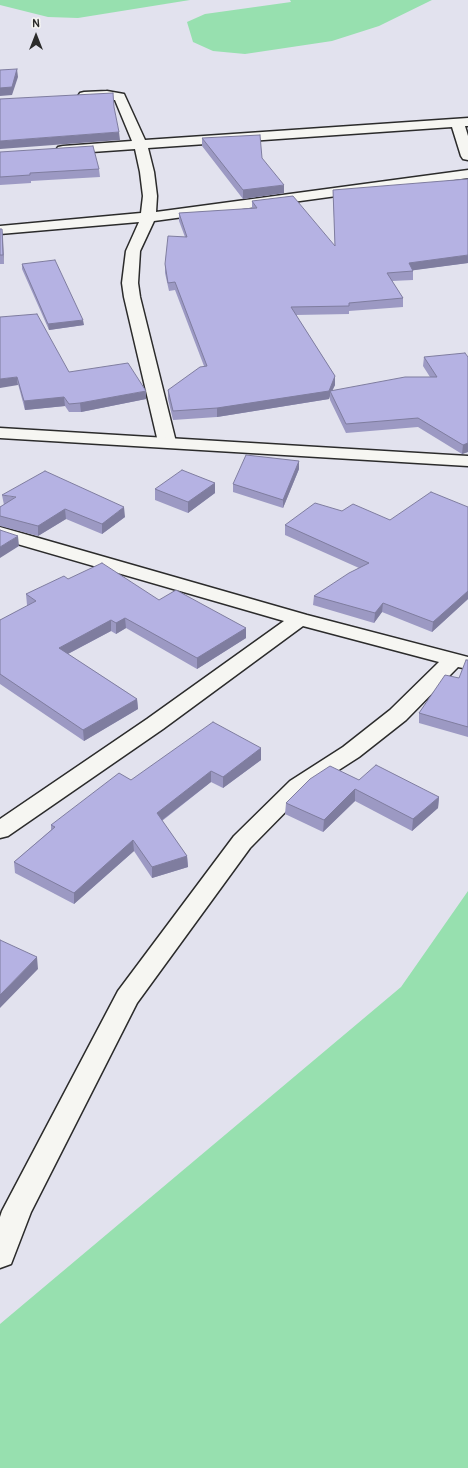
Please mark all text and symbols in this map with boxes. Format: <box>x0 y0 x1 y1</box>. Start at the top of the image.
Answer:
north arrow <box>16 16 56 56</box>
text: N <box>32 17 40 30</box>

